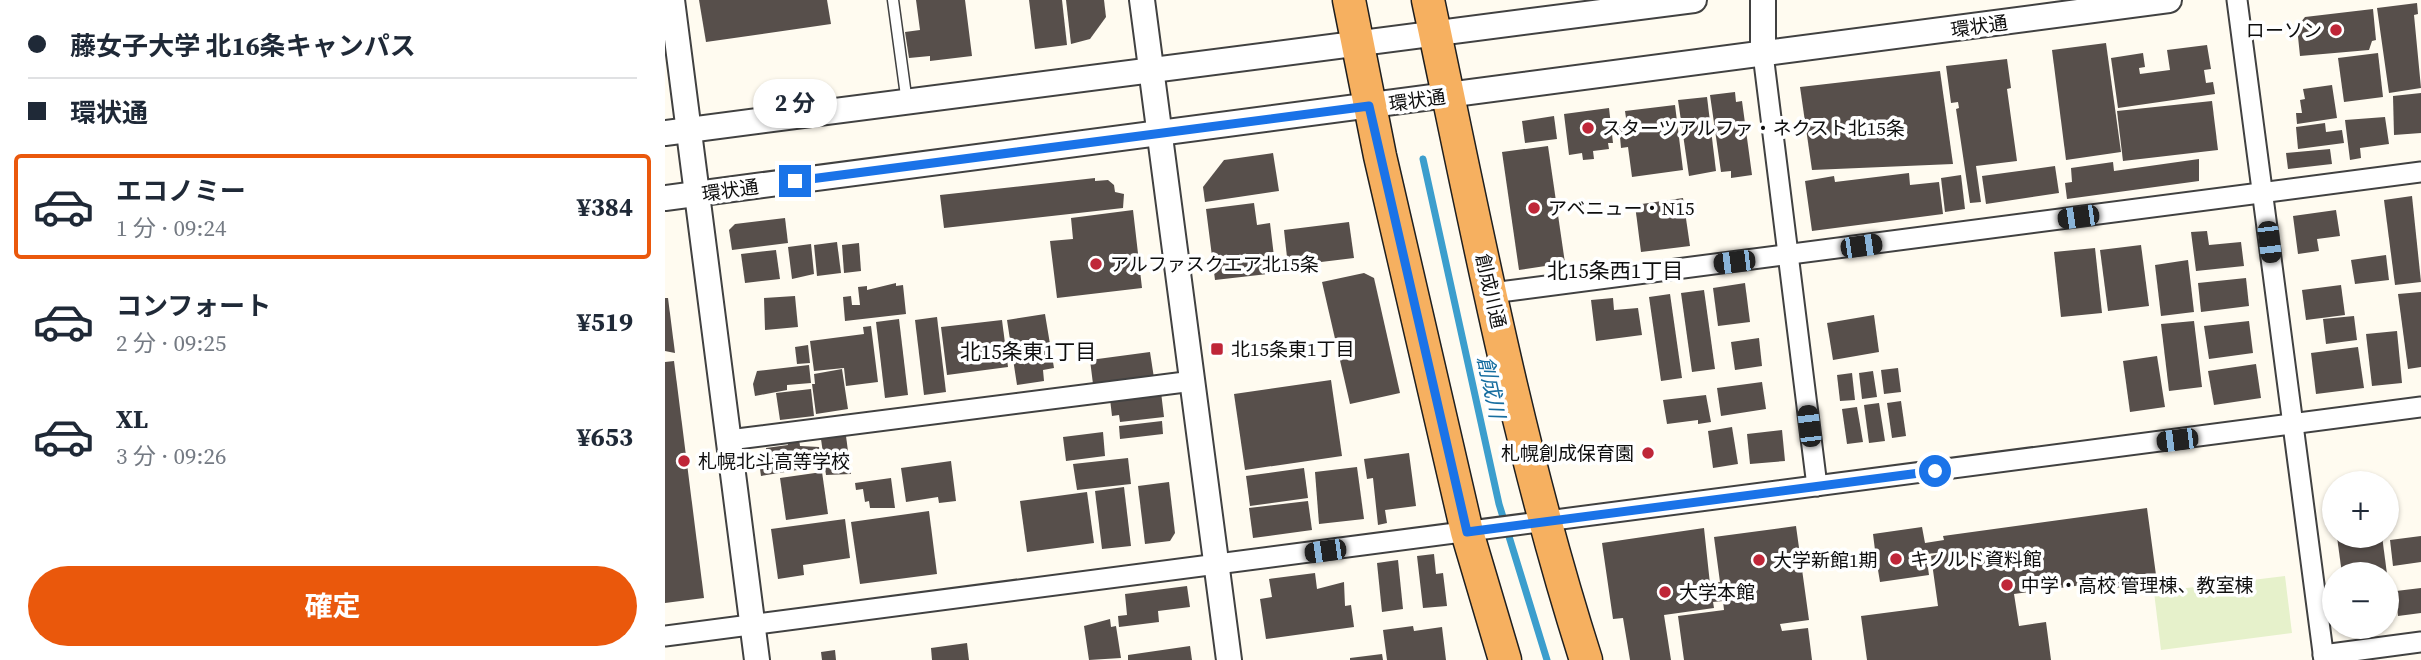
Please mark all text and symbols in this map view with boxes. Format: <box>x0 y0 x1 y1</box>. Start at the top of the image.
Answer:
street label: 環状通 <box>1949 9 2009 43</box>
place label: ローソン <box>2246 17 2322 43</box>
marker: ローソン <box>2328 22 2344 38</box>
text: 藤女子大学 北16条キャンパス <box>70 28 416 64</box>
callout: 2 分 <box>753 80 837 128</box>
street label: 環状通 <box>1387 83 1447 117</box>
text: 2 分 <box>775 87 815 119</box>
text: 環状通 <box>70 95 148 131</box>
place label: スターツアルファ・ネクスト北15条 <box>1602 115 1905 141</box>
marker: スターツアルファ・ネクスト北15条 <box>1580 120 1596 136</box>
route end <box>779 165 811 197</box>
text: エコノミー <box>116 173 246 209</box>
street label: 環状通 <box>700 173 760 207</box>
icon: car <box>32 175 95 238</box>
text: ¥384 <box>577 189 633 225</box>
place label: アベニュー・N15 <box>1548 195 1695 221</box>
marker: アベニュー・N15 <box>1526 200 1542 216</box>
car <box>2056 204 2101 230</box>
text: 1 分 · 09:24 <box>116 212 226 244</box>
car <box>2257 220 2282 264</box>
car <box>1839 233 1884 259</box>
car <box>1712 249 1757 275</box>
place label: アルファスクエア北15条 <box>1110 251 1319 277</box>
street label: 創成川通 <box>1470 251 1512 331</box>
marker: アルファスクエア北15条 <box>1088 256 1104 272</box>
district label: 北15条西1丁目 <box>1547 256 1683 285</box>
text: コンフォート <box>116 288 271 324</box>
icon: car <box>32 290 95 353</box>
text: ¥519 <box>577 304 633 340</box>
text: 2 分 · 09:25 <box>116 327 226 359</box>
place label: 北15条東1丁目 <box>1231 336 1355 362</box>
district label: 北15条東1丁目 <box>960 337 1096 366</box>
marker: 北15条東1丁目 <box>1209 341 1225 357</box>
water label: 創成川 <box>1471 353 1513 423</box>
text: XL <box>116 401 148 437</box>
car <box>1797 404 1822 448</box>
icon: car <box>32 405 95 468</box>
text: ¥653 <box>577 419 633 455</box>
car <box>2155 427 2200 453</box>
text: 3 分 · 09:26 <box>116 440 226 472</box>
place label: 札幌創成保育園 <box>1501 440 1634 466</box>
marker: 札幌創成保育園 <box>1640 445 1656 461</box>
place label: 札幌北斗高等学校 <box>698 448 850 474</box>
marker: 札幌北斗高等学校 <box>676 453 692 469</box>
route start <box>1919 455 1951 487</box>
map controls <box>2322 471 2399 639</box>
button: + <box>2322 471 2399 548</box>
car <box>1303 538 1348 564</box>
place label: キノルド資料館 <box>1910 546 2042 572</box>
place label: 大学新館1期 <box>1773 547 1878 573</box>
marker: キノルド資料館 <box>1888 551 1904 567</box>
marker: 大学新館1期 <box>1751 552 1767 568</box>
button: − <box>2322 562 2399 639</box>
button: 確定 <box>28 566 637 646</box>
place label: 中学・高校 管理棟、教室棟 <box>2021 572 2253 598</box>
marker: 中学・高校 管理棟、教室棟 <box>1999 577 2015 593</box>
place label: 大学本館 <box>1679 579 1755 605</box>
marker: 大学本館 <box>1657 584 1673 600</box>

